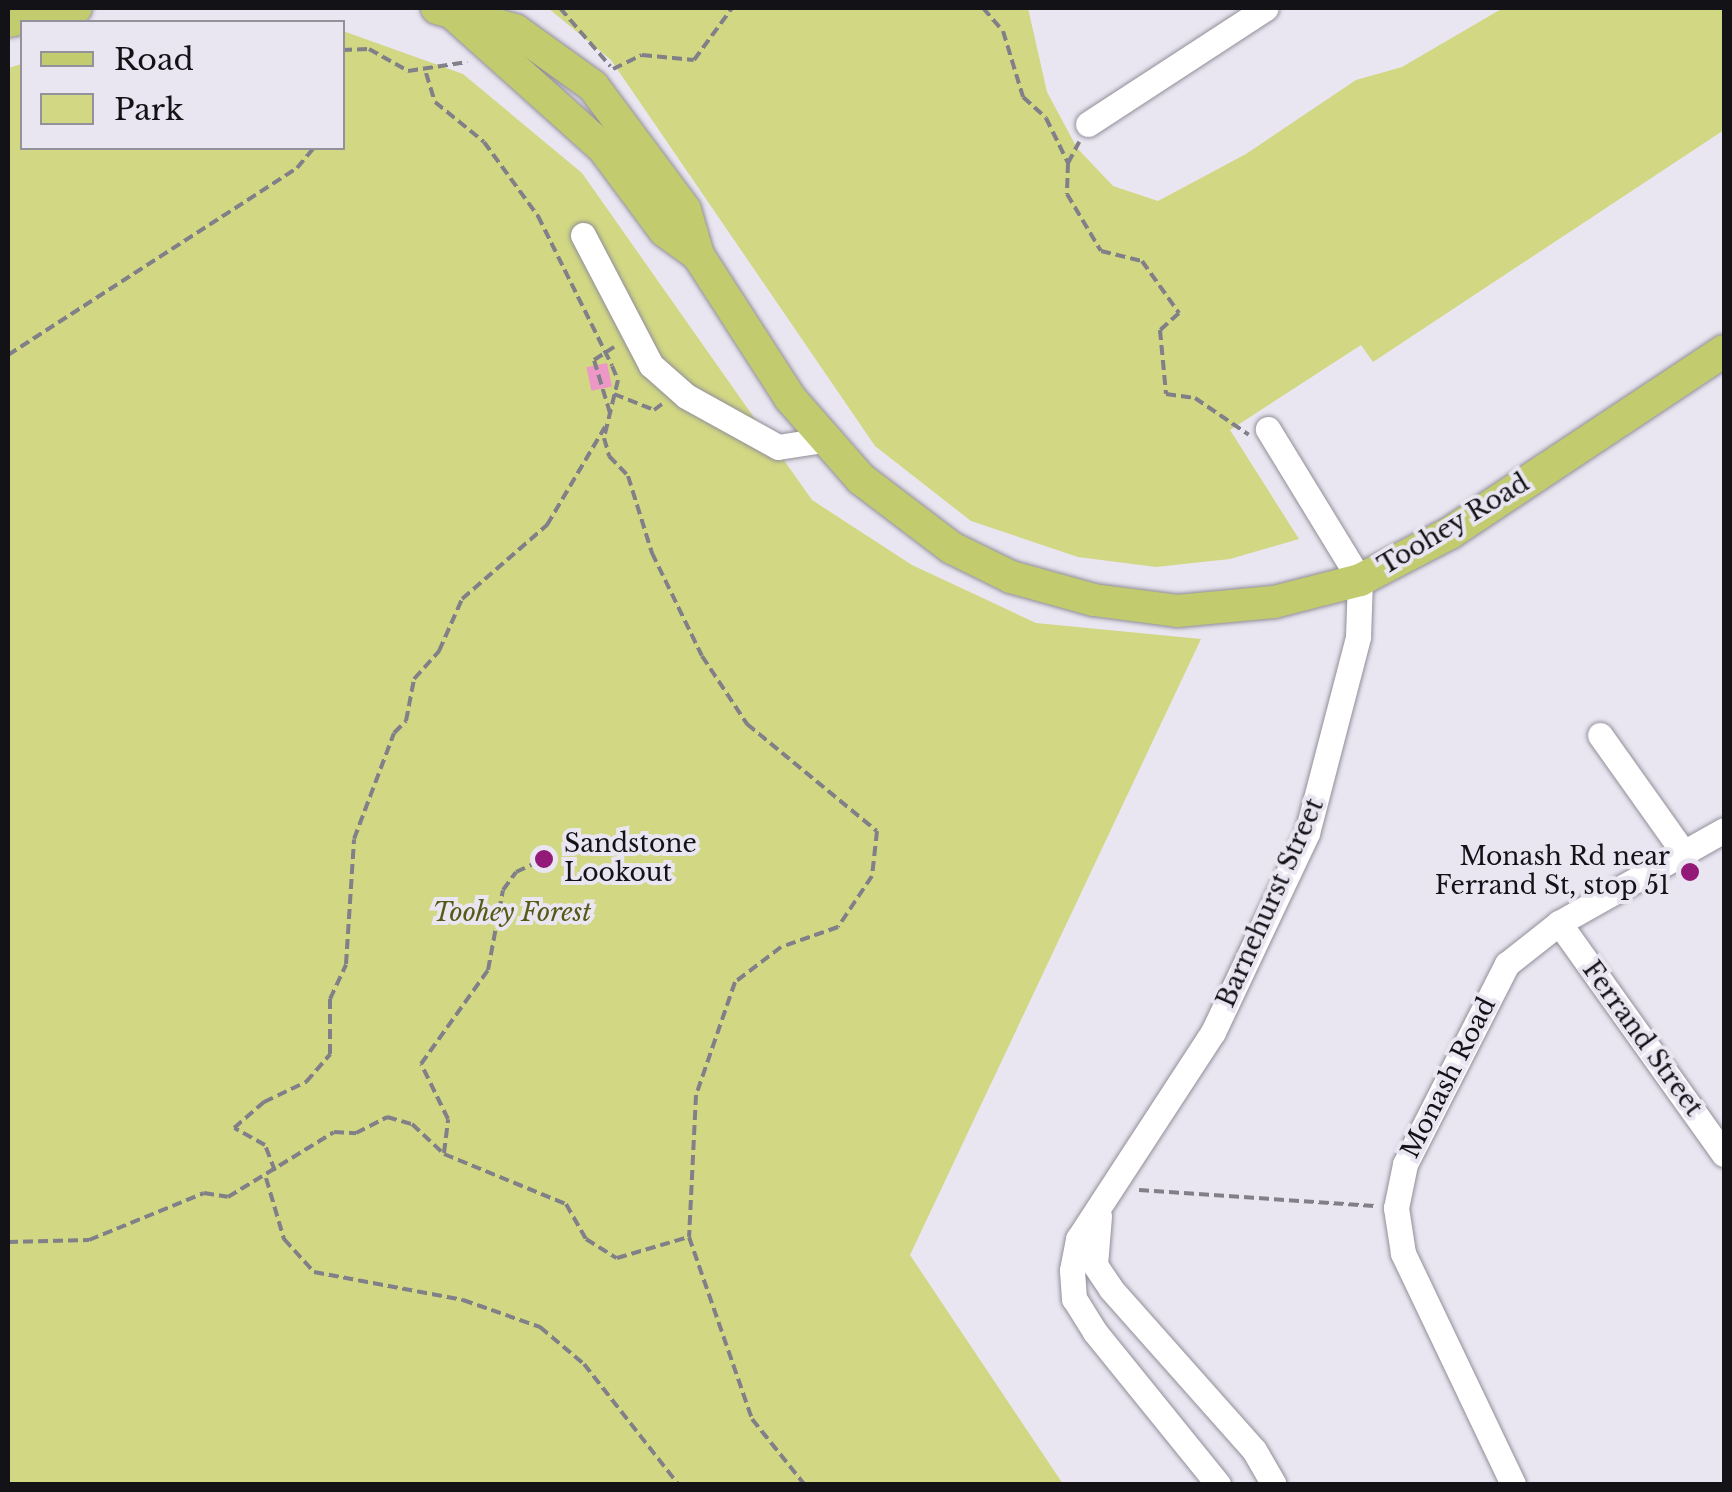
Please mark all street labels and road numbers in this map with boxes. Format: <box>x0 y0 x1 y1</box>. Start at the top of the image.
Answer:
street label: Toohey Road <box>1373 468 1535 582</box>
street label: Barnehurst Street <box>1211 794 1331 1012</box>
street label: Ferrand Street <box>1576 956 1708 1122</box>
street label: Monash Road <box>1396 993 1502 1163</box>

